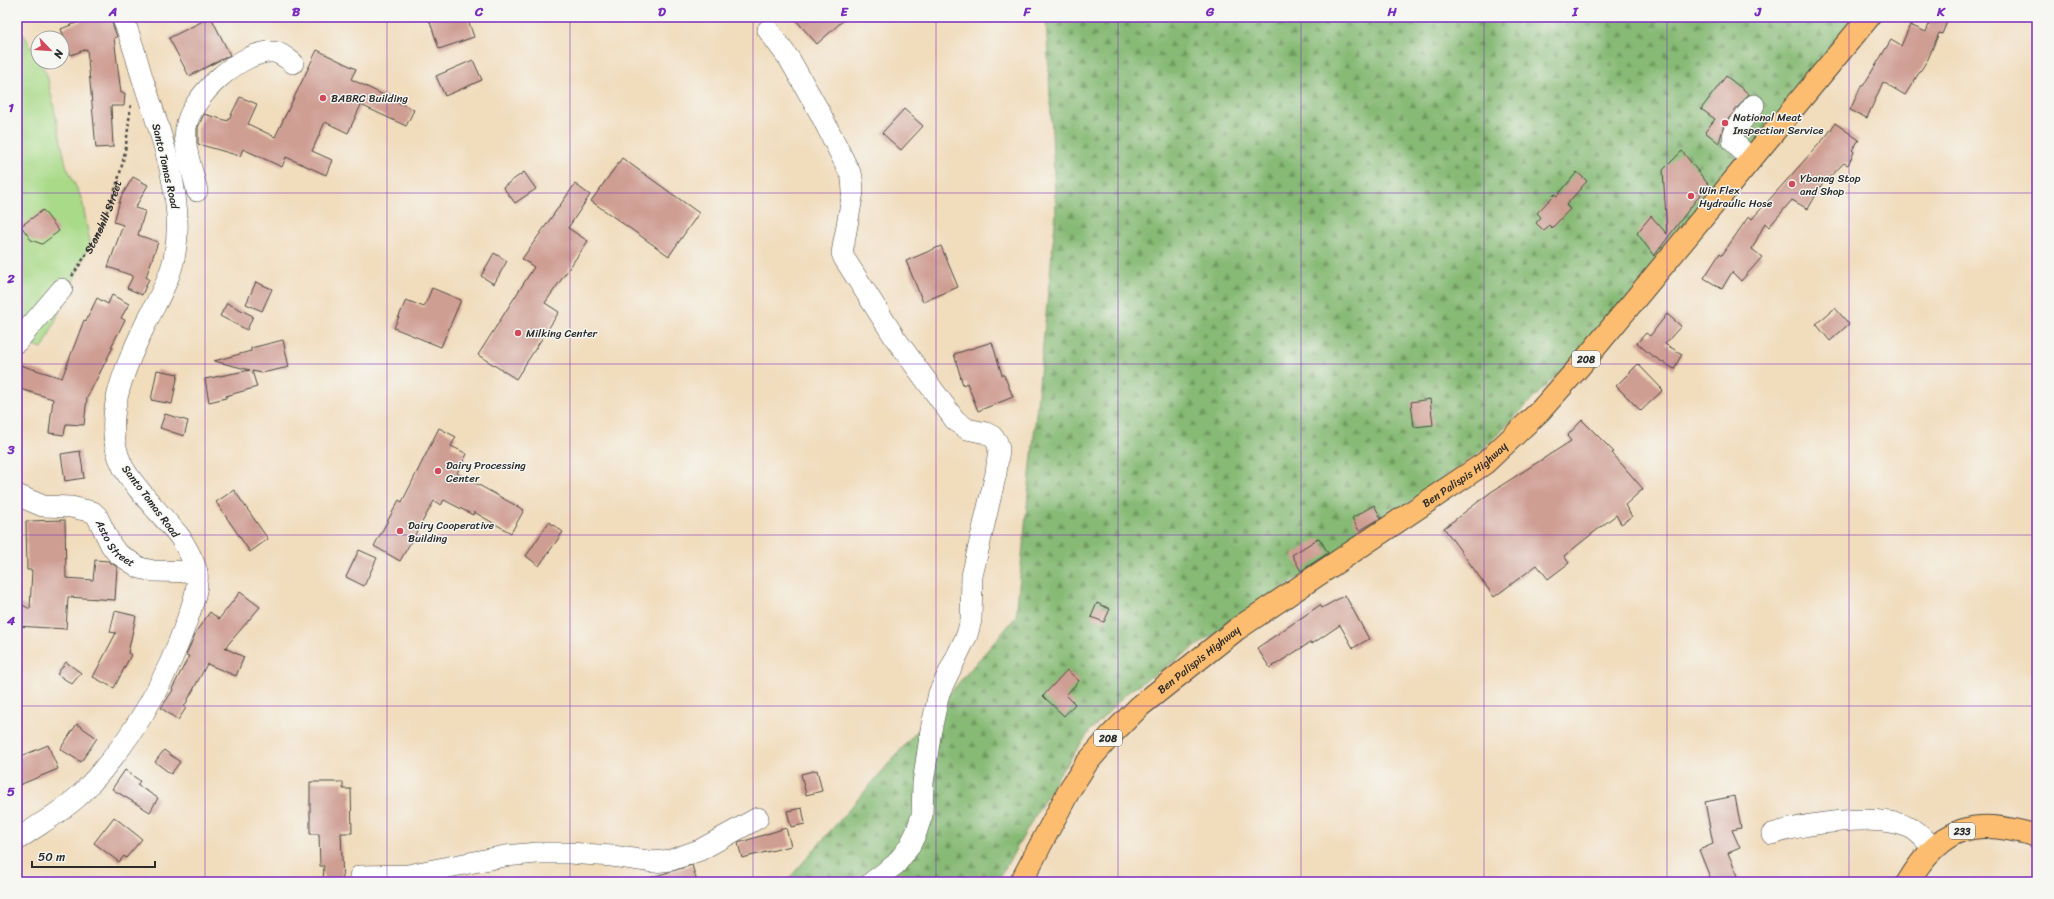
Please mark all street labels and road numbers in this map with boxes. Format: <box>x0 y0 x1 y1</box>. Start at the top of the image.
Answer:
street label: Santo Tomas Road <box>146 121 185 212</box>
street label: Stonehill Street <box>79 178 128 258</box>
road number: 208 <box>1572 351 1600 367</box>
street label: Ben Palispis Highway <box>1418 437 1512 513</box>
street label: Santo Tomas Road <box>117 461 185 543</box>
street label: Asto Street <box>90 516 139 572</box>
street label: Ben Palispis Highway <box>1153 620 1245 699</box>
road number: 208 <box>1094 730 1122 746</box>
road number: 233 <box>1949 823 1975 839</box>

